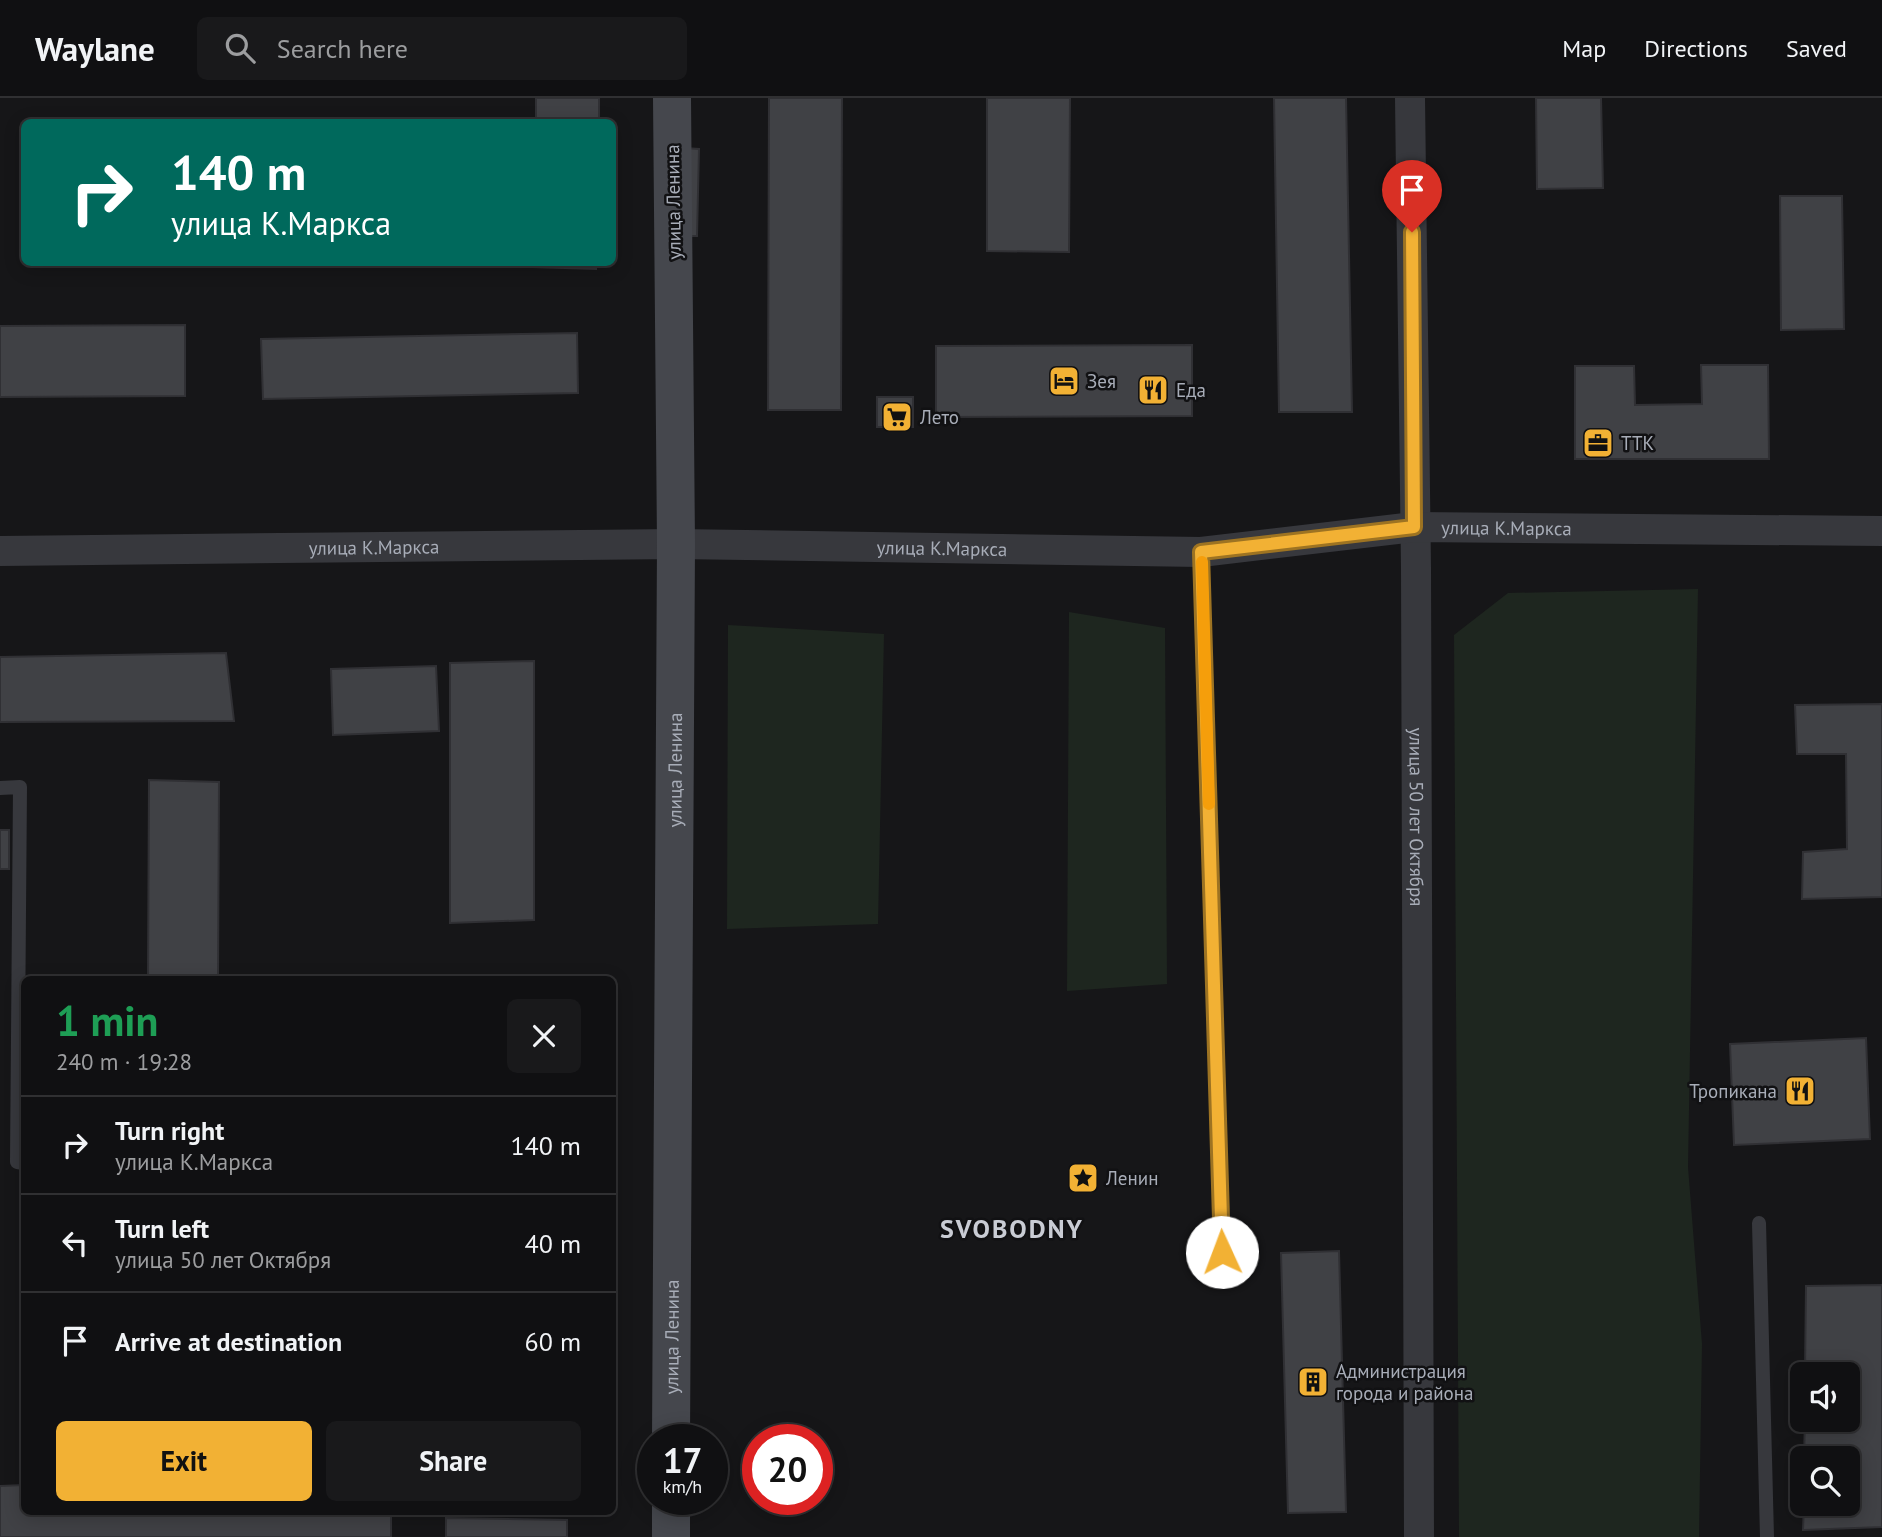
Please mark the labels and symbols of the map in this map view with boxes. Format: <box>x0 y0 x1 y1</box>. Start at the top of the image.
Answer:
street label: улица Ленина <box>660 144 686 260</box>
pin <box>1382 160 1442 232</box>
hotel icon: Зея <box>1047 364 1081 398</box>
place label: Зея <box>1087 369 1116 393</box>
restaurant icon: Еда <box>1136 373 1170 407</box>
place label: Еда <box>1176 378 1206 402</box>
supermarket icon: Лето <box>880 400 914 434</box>
place label: Лето <box>919 405 959 429</box>
office icon: ТТК <box>1581 426 1615 460</box>
place label: ТТК <box>1621 431 1654 455</box>
street label: улица К.Маркса <box>1441 515 1572 540</box>
street label: улица К.Маркса <box>308 534 439 560</box>
street label: улица К.Маркса <box>876 535 1007 561</box>
street label: улица Ленина <box>662 712 687 828</box>
street label: улица 50 лет Октября <box>1404 728 1429 906</box>
restaurant icon: Тропикана <box>1783 1074 1817 1108</box>
place label: Тропикана <box>1689 1079 1777 1103</box>
place icon: Ленин <box>1066 1161 1100 1195</box>
place label: Ленин <box>1105 1166 1158 1190</box>
district label: SVOBODNY <box>940 1212 1084 1245</box>
position arrow <box>1185 1215 1259 1289</box>
street label: улица Ленина <box>659 1279 684 1395</box>
place label: Администрация города и района <box>1336 1359 1473 1405</box>
building icon: Администрация города и района <box>1296 1365 1330 1399</box>
speed limit sign: 20 <box>742 1424 833 1515</box>

